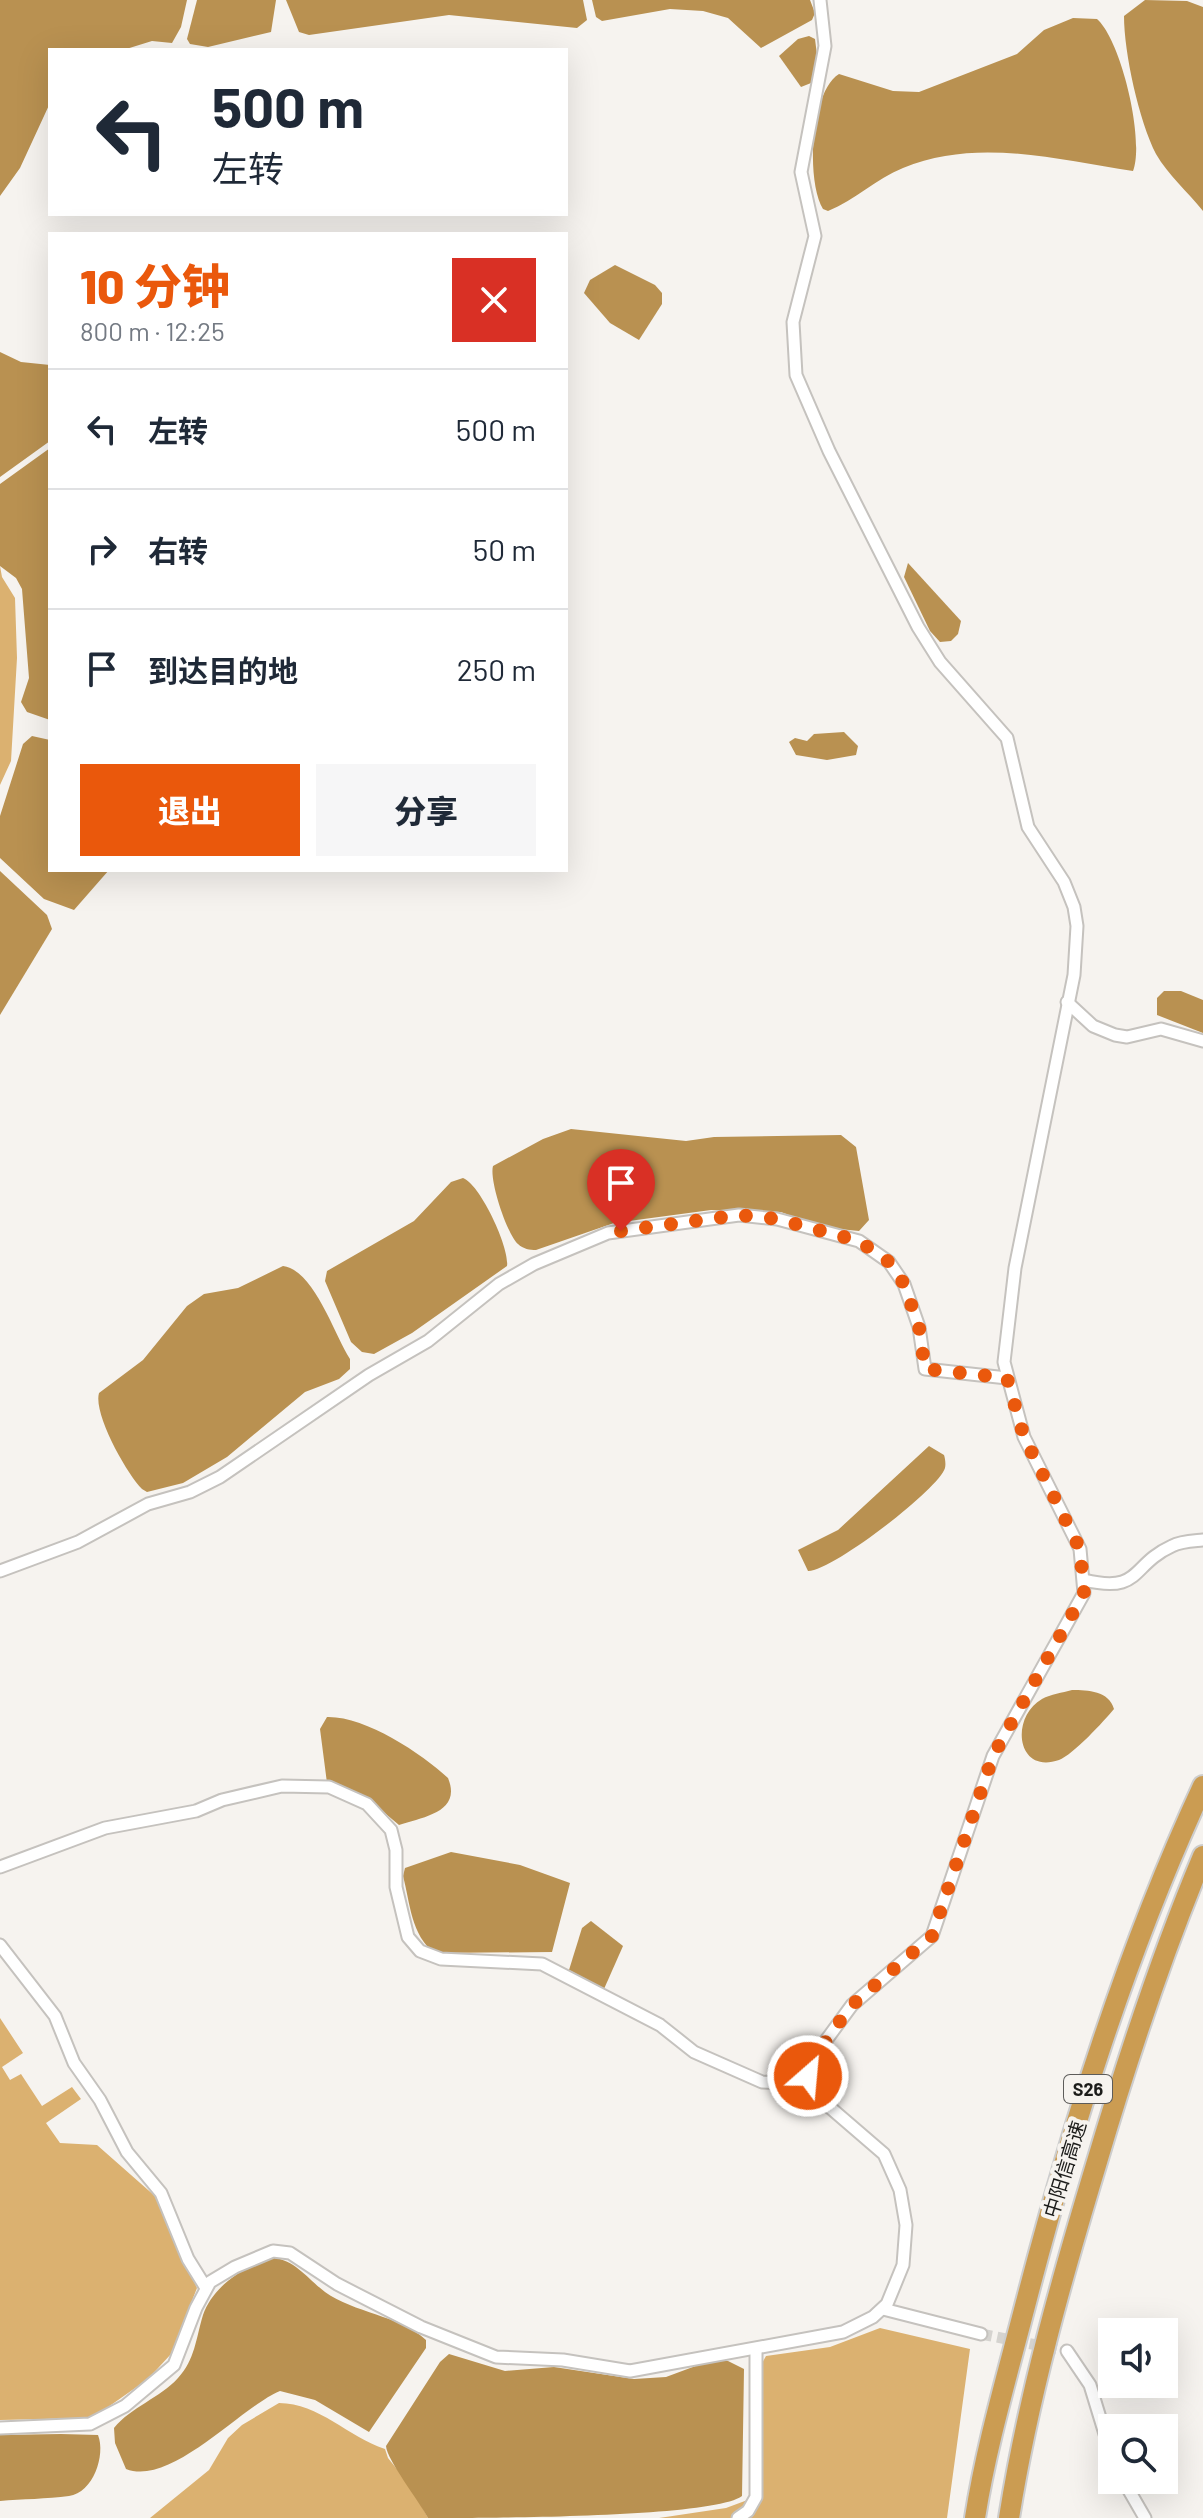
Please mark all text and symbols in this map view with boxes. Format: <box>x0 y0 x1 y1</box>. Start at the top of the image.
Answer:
text: 500 m <box>212 72 364 139</box>
icon: left <box>80 80 184 184</box>
text: 左转 <box>212 146 284 189</box>
text: 10 分钟 <box>80 256 230 314</box>
button: close <box>452 258 536 342</box>
text: 800 m · 12:25 <box>80 315 225 346</box>
icon: left <box>80 407 124 451</box>
text: 500 m <box>456 411 536 447</box>
text: 左转 <box>148 412 208 448</box>
icon: right <box>80 527 124 571</box>
text: 50 m <box>473 531 536 567</box>
text: 右转 <box>148 532 208 568</box>
icon: arrive <box>80 647 124 691</box>
text: 250 m <box>457 651 536 687</box>
text: 到达目的地 <box>148 652 298 688</box>
button: 退出 <box>80 764 300 856</box>
button: 分享 <box>316 764 536 856</box>
pin <box>587 1149 655 1231</box>
icon: arrive <box>599 1161 643 1205</box>
position arrow <box>766 2034 850 2118</box>
road number: S26 <box>1064 2075 1112 2103</box>
street label: 中阳信高速 <box>1038 2118 1090 2220</box>
map controls <box>1098 2318 1178 2494</box>
button: sound <box>1098 2318 1178 2398</box>
button: search <box>1098 2414 1178 2494</box>

